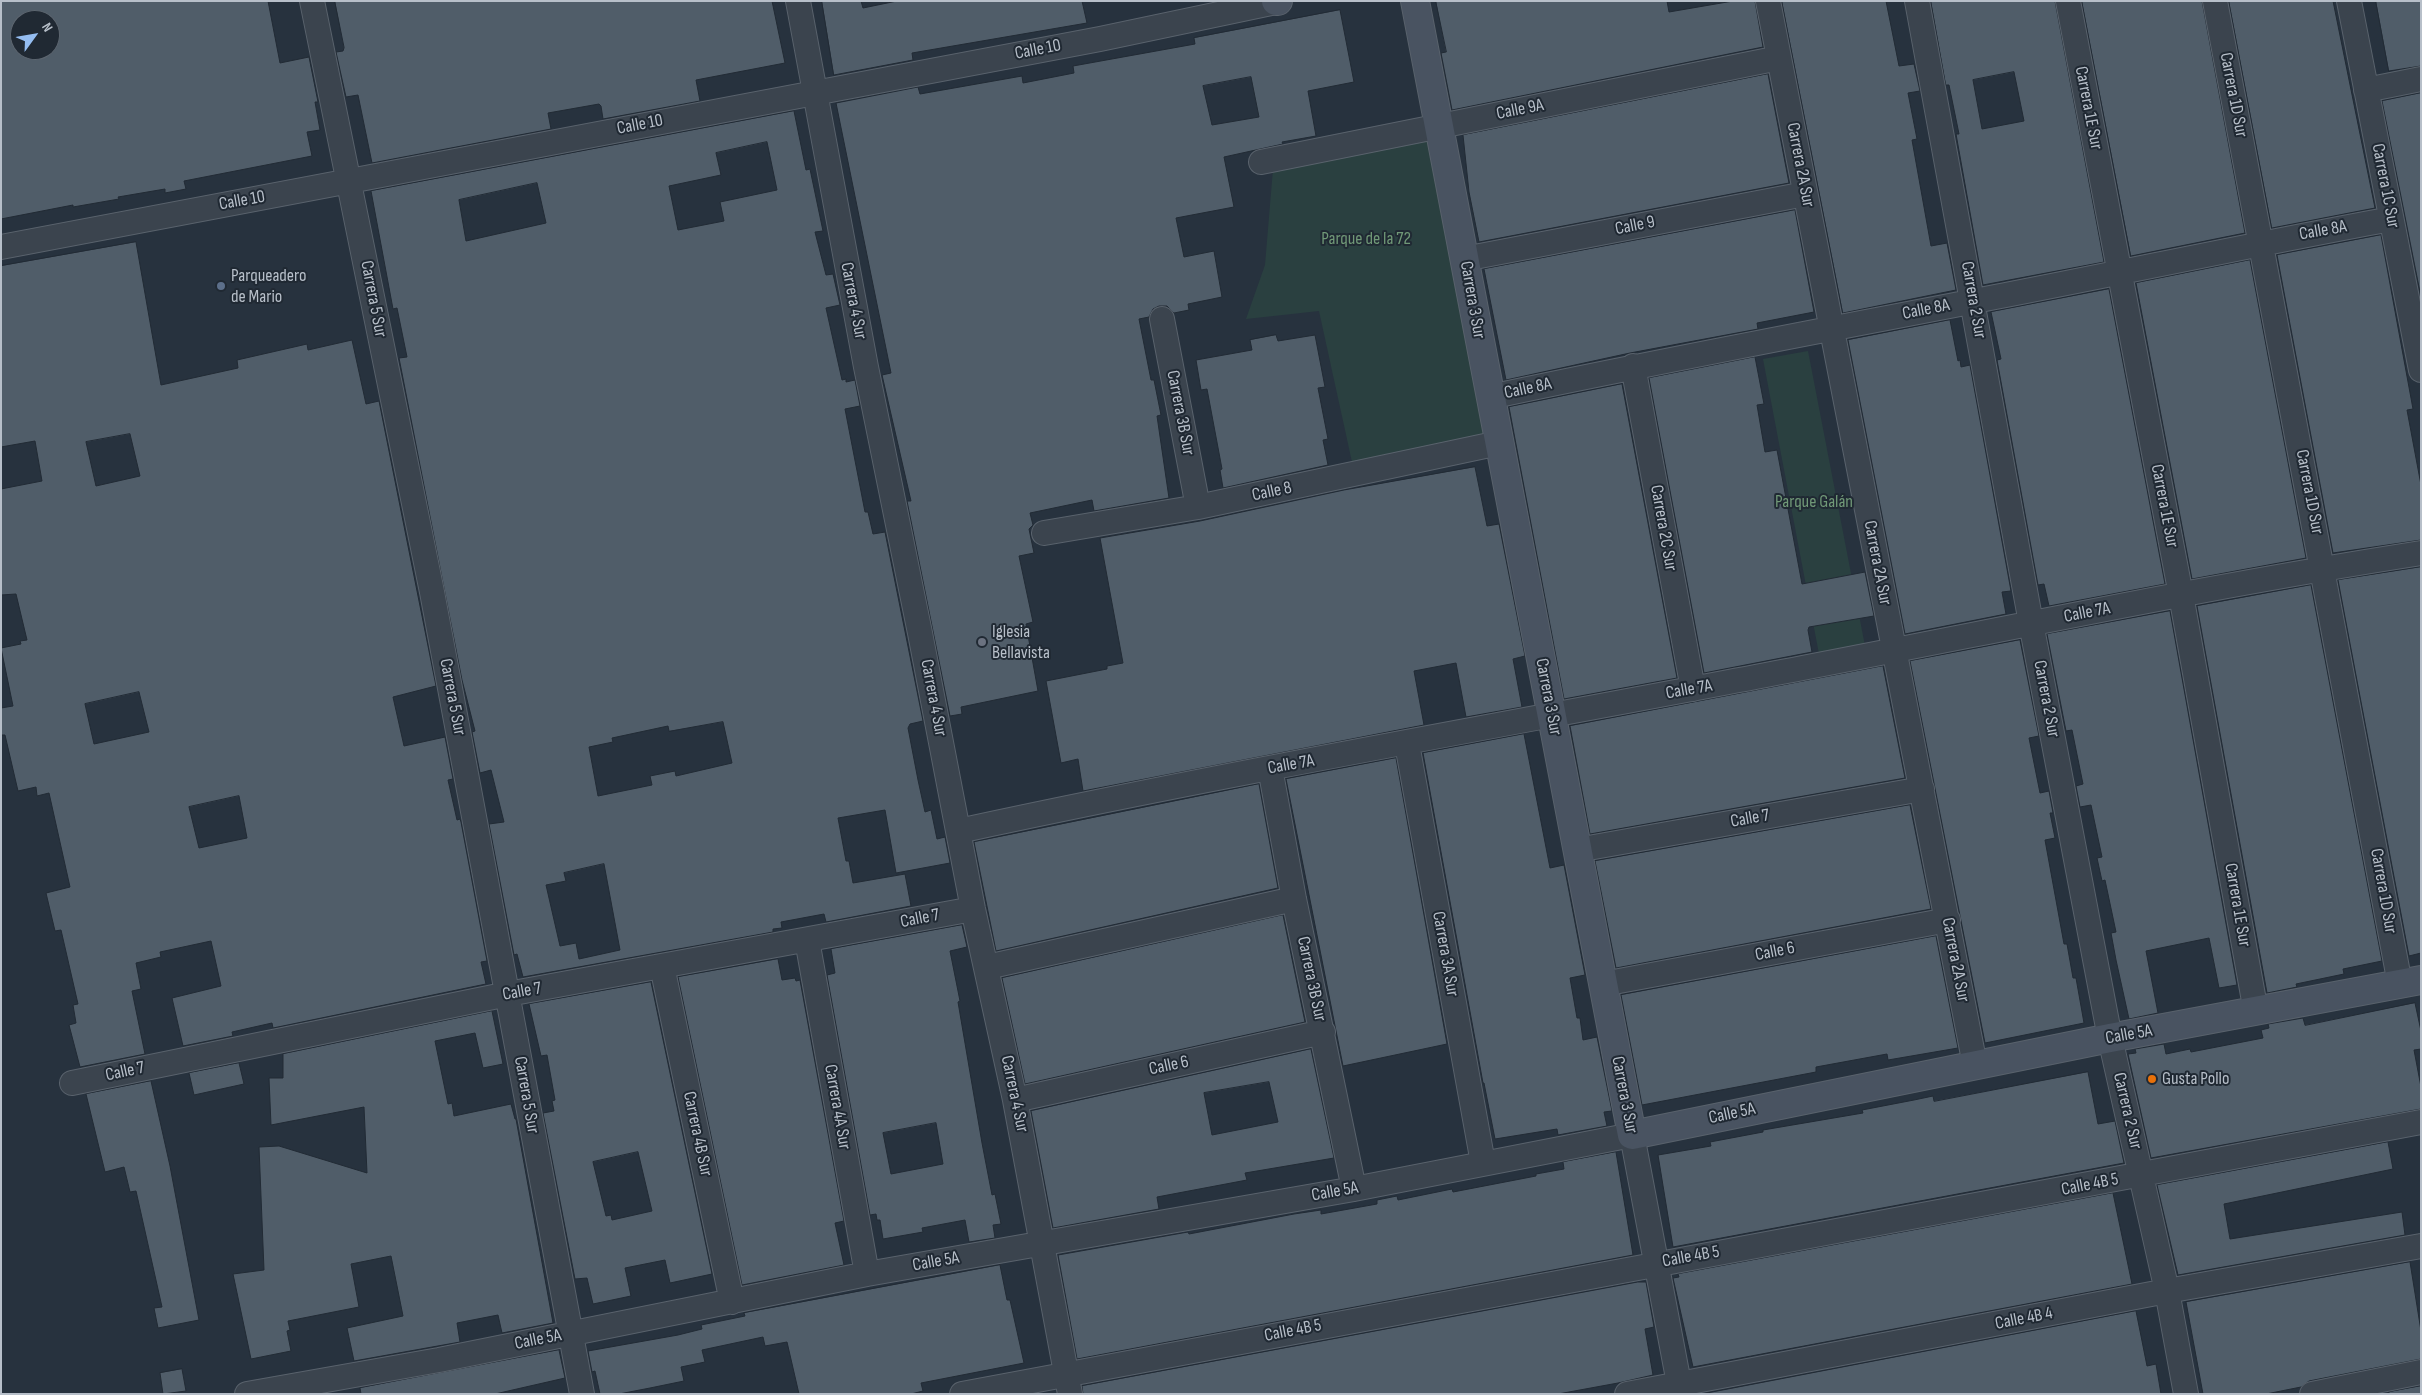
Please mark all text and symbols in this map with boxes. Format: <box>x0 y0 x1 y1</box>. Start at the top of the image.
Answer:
north arrow <box>10 10 60 60</box>
text: N <box>38 20 56 35</box>
street label: Calle 10 <box>1013 35 1063 65</box>
street label: Carrera 1D Sur <box>2214 51 2252 139</box>
street label: Carrera 1E Sur <box>2069 65 2107 151</box>
street label: Calle 9A <box>1494 95 1546 125</box>
street label: Calle 10 <box>615 110 665 140</box>
street label: Carrera 2A Sur <box>1781 121 1819 209</box>
street label: Carrera 1C Sur <box>2366 142 2404 230</box>
street label: Calle 10 <box>217 186 267 216</box>
street label: Calle 9 <box>1613 212 1657 240</box>
street label: Calle 8A <box>2298 216 2348 246</box>
park label: Parque de la 72 <box>1321 228 1411 250</box>
street label: Carrera 5 Sur <box>355 259 391 339</box>
street label: Carrera 3 Sur <box>1455 260 1489 340</box>
street label: Carrera 2 Sur <box>1956 260 1990 340</box>
street label: Carrera 4 Sur <box>835 261 871 341</box>
place label: Parqueadero de Mario <box>231 265 306 308</box>
marker: Parqueadero de Mario <box>215 280 227 292</box>
street label: Calle 8A <box>1901 295 1951 325</box>
street label: Carrera 3B Sur <box>1161 369 1199 457</box>
street label: Calle 8A <box>1502 373 1554 405</box>
street label: Carrera 1D Sur <box>2290 448 2328 536</box>
street label: Carrera 1E Sur <box>2145 463 2183 549</box>
street label: Calle 8 <box>1250 477 1294 507</box>
street label: Carrera 2C Sur <box>1645 483 1681 573</box>
park label: Parque Galán <box>1775 491 1853 513</box>
street label: Carrera 2A Sur <box>1858 519 1896 607</box>
street label: Calle 7A <box>2062 598 2112 628</box>
place label: Iglesia Bellavista <box>992 621 1050 664</box>
marker: Iglesia Bellavista <box>976 636 988 648</box>
street label: Carrera 5 Sur <box>434 657 470 737</box>
street label: Carrera 3 Sur <box>1530 657 1566 737</box>
street label: Carrera 4 Sur <box>915 658 951 738</box>
street label: Carrera 2 Sur <box>2028 659 2064 739</box>
street label: Calle 7A <box>1664 675 1714 705</box>
street label: Calle 7A <box>1266 750 1316 780</box>
street label: Calle 7 <box>1729 805 1771 833</box>
street label: Carrera 1D Sur <box>2365 847 2401 935</box>
street label: Carrera 1E Sur <box>2219 862 2255 948</box>
street label: Calle 7 <box>899 905 941 933</box>
street label: Carrera 3A Sur <box>1427 910 1463 998</box>
street label: Carrera 2A Sur <box>1936 916 1974 1004</box>
street label: Carrera 3B Sur <box>1291 935 1331 1023</box>
street label: Calle 6 <box>1753 938 1797 966</box>
street label: Calle 7 <box>501 978 543 1006</box>
street label: Calle 5A <box>2104 1020 2154 1050</box>
street label: Calle 6 <box>1147 1051 1191 1081</box>
street label: Carrera 4 Sur <box>995 1054 1033 1134</box>
street label: Carrera 5 Sur <box>509 1055 543 1135</box>
street label: Carrera 3 Sur <box>1606 1055 1642 1135</box>
street label: Calle 7 <box>104 1057 146 1087</box>
street label: Carrera 4A Sur <box>819 1063 855 1151</box>
place label: Gusta Pollo <box>2162 1068 2229 1090</box>
street label: Carrera 2 Sur <box>2108 1071 2146 1151</box>
marker: Gusta Pollo <box>2146 1073 2158 1085</box>
street label: Carrera 4B Sur <box>677 1090 717 1178</box>
street label: Calle 5A <box>1707 1099 1757 1129</box>
street label: Calle 4B 5 <box>2060 1169 2120 1201</box>
street label: Calle 5A <box>1310 1177 1360 1207</box>
street label: Calle 4B 5 <box>1661 1241 1721 1273</box>
street label: Calle 5A <box>911 1247 961 1277</box>
street label: Calle 4B 4 <box>1993 1303 2055 1335</box>
street label: Calle 4B 5 <box>1263 1315 1323 1347</box>
street label: Calle 5A <box>513 1325 563 1355</box>

